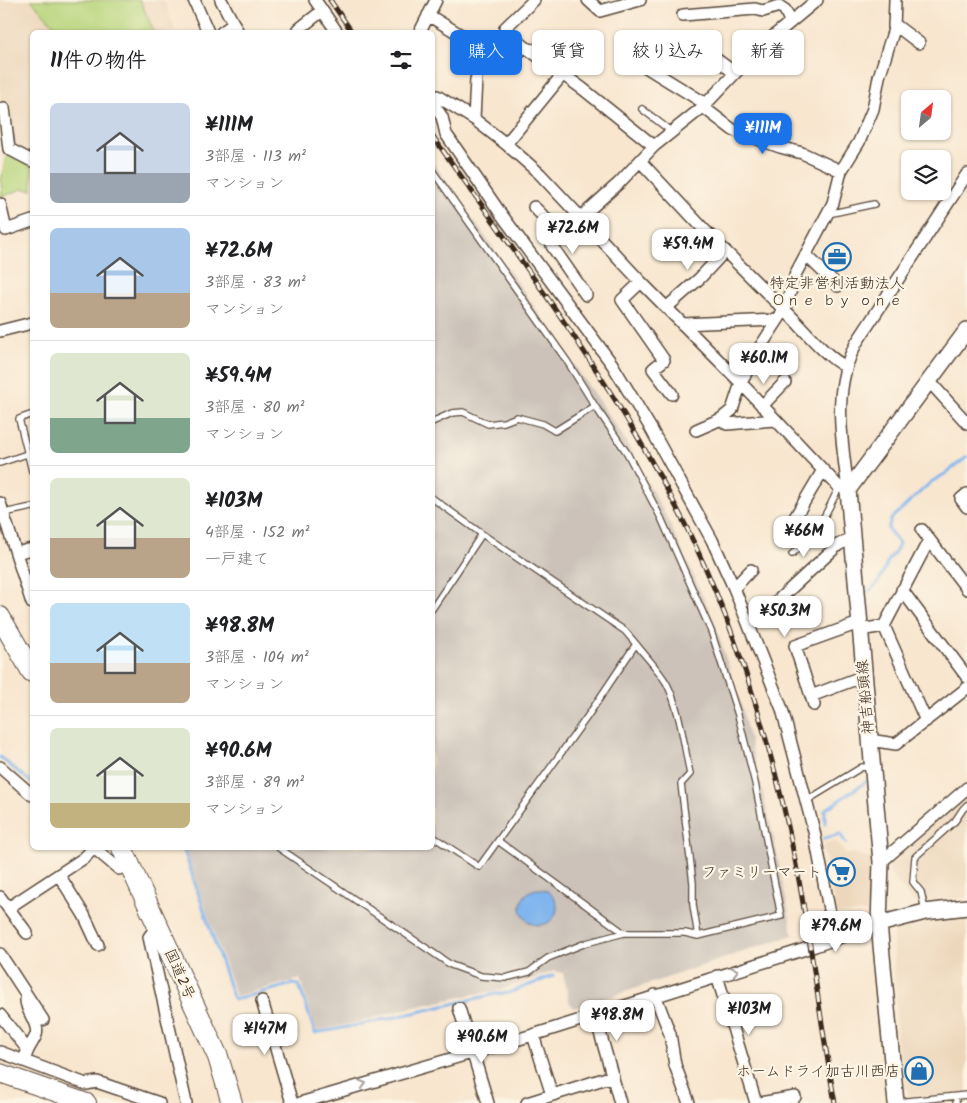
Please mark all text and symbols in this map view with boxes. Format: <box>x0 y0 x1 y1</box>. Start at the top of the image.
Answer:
chip: 購入 <box>450 30 522 75</box>
chip: 賃貸 <box>532 30 604 75</box>
chip: 絞り込み <box>614 30 722 75</box>
chip: 新着 <box>732 30 804 75</box>
text: 11件の物件 <box>50 45 147 78</box>
icon: filters <box>387 46 415 74</box>
north arrow <box>901 90 951 140</box>
map controls <box>901 90 951 200</box>
text: ¥111M <box>205 109 253 142</box>
pin: ¥111M <box>728 112 798 155</box>
text: ¥111M <box>745 116 781 141</box>
icon: home <box>90 123 150 183</box>
text: 3部屋 · 113 m² <box>205 144 306 169</box>
button: layers <box>901 150 951 200</box>
text: マンション <box>205 171 284 196</box>
pin: ¥72.6M <box>532 212 614 255</box>
text: ¥72.6M <box>547 216 599 241</box>
pin: ¥59.4M <box>647 228 729 271</box>
text: ¥59.4M <box>663 232 713 257</box>
text: ¥72.6M <box>205 235 272 268</box>
office icon: 特定非営利活動法人 Ｏｎｅ ｂｙ ｏｎｅ <box>822 242 852 272</box>
icon: home <box>90 248 150 308</box>
text: 3部屋 · 83 m² <box>205 270 306 295</box>
place label: 特定非営利活動法人 Ｏｎｅ ｂｙ ｏｎｅ <box>769 272 905 313</box>
text: マンション <box>205 297 284 322</box>
pin: ¥60.1M <box>723 342 805 385</box>
text: ¥60.1M <box>740 346 788 371</box>
text: ¥59.4M <box>205 360 271 393</box>
icon: home <box>90 373 150 433</box>
text: 3部屋 · 80 m² <box>205 395 304 420</box>
text: マンション <box>205 422 284 447</box>
text: ¥103M <box>205 485 262 518</box>
icon: home <box>90 498 150 558</box>
pin: ¥66M <box>774 516 834 558</box>
text: ¥66M <box>784 519 824 544</box>
text: 4部屋 · 152 m² <box>205 520 309 545</box>
text: 一戸建て <box>205 547 269 572</box>
pin: ¥50.3M <box>744 596 826 638</box>
text: ¥50.3M <box>760 599 810 624</box>
text: ¥98.8M <box>205 610 274 643</box>
icon: home <box>90 623 150 683</box>
text: 3部屋 · 104 m² <box>205 645 309 670</box>
street label: 神吉船頭線 <box>851 659 881 735</box>
text: マンション <box>205 672 284 697</box>
text: ¥90.6M <box>205 735 272 768</box>
icon: home <box>90 748 150 808</box>
text: 3部屋 · 89 m² <box>205 770 304 795</box>
text: マンション <box>205 797 284 822</box>
supermarket icon: ファミリーマート <box>826 857 856 887</box>
place label: ファミリーマート <box>702 861 822 885</box>
pin: ¥79.6M <box>795 910 877 953</box>
text: ¥79.6M <box>811 914 861 939</box>
street label: 国道2号 <box>157 945 201 1004</box>
one-way arrow <box>731 966 739 976</box>
pin: ¥103M <box>714 994 784 1036</box>
text: ¥103M <box>727 997 771 1022</box>
pin: ¥98.8M <box>576 1000 658 1042</box>
text: ¥98.8M <box>591 1003 643 1028</box>
pin: ¥147M <box>230 1014 300 1056</box>
text: ¥147M <box>243 1017 287 1042</box>
pin: ¥90.6M <box>441 1022 523 1064</box>
text: ¥90.6M <box>457 1025 507 1050</box>
shop icon: ホームドライ加古川西店 <box>904 1056 934 1086</box>
place label: ホームドライ加古川西店 <box>736 1060 900 1084</box>
one-way arrow <box>359 1080 367 1090</box>

